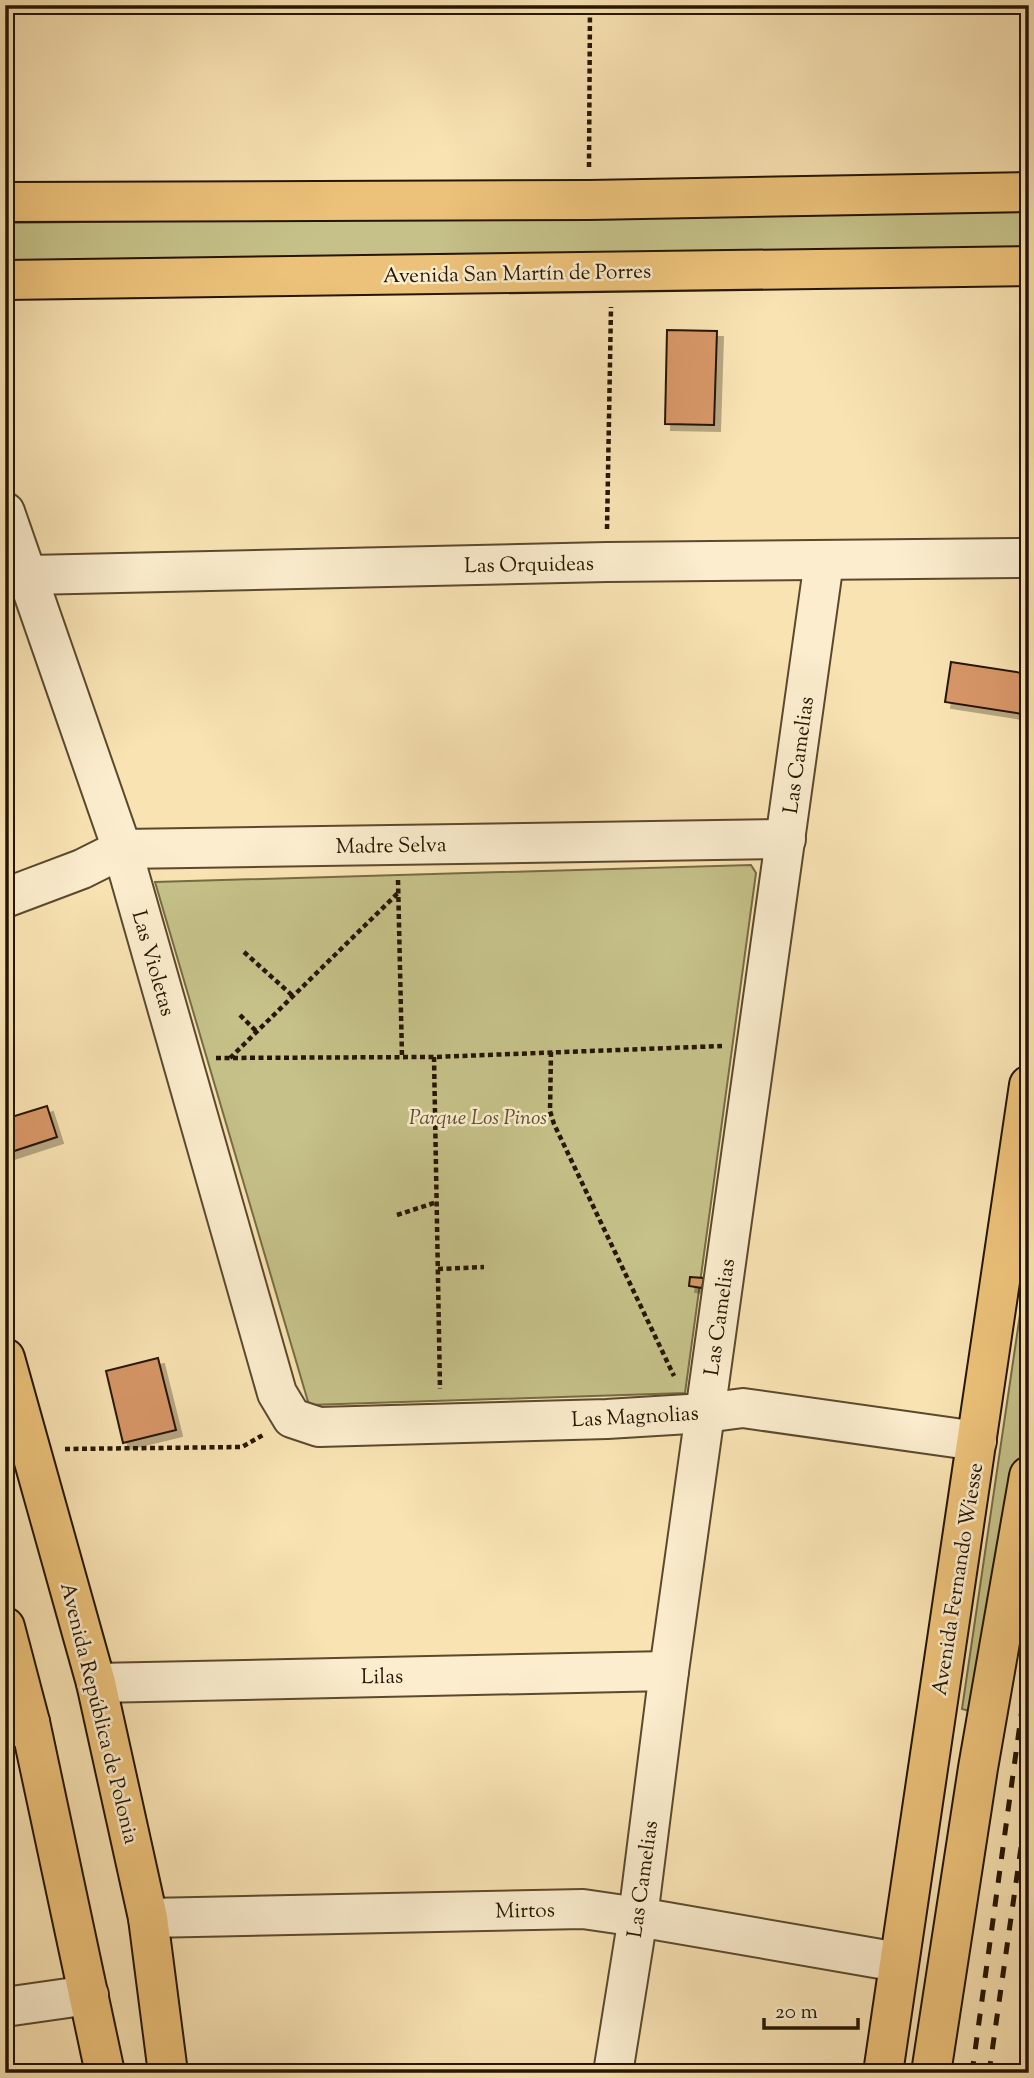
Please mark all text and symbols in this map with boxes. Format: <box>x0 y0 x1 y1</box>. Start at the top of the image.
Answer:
street label: Avenida San Martín de Porres <box>383 258 651 292</box>
street label: Las Orquideas <box>464 550 594 582</box>
street label: Las Camelias <box>777 695 823 816</box>
street label: Madre Selva <box>335 831 447 863</box>
street label: Las Violetas <box>123 907 181 1020</box>
park label: Parque Los Pinos <box>409 1104 547 1134</box>
street label: Las Camelias <box>698 1257 744 1378</box>
street label: Las Magnolias <box>571 1400 699 1436</box>
street label: Avenida Fernando Wiesse <box>926 1461 992 1698</box>
street label: Avenida República de Polonia <box>51 1580 145 1847</box>
street label: Lilas <box>361 1663 404 1693</box>
street label: Las Camelias <box>621 1819 667 1940</box>
street label: Mirtos <box>495 1896 555 1928</box>
scale bar <box>764 1987 859 2031</box>
text: 20 m <box>775 1998 818 2028</box>

